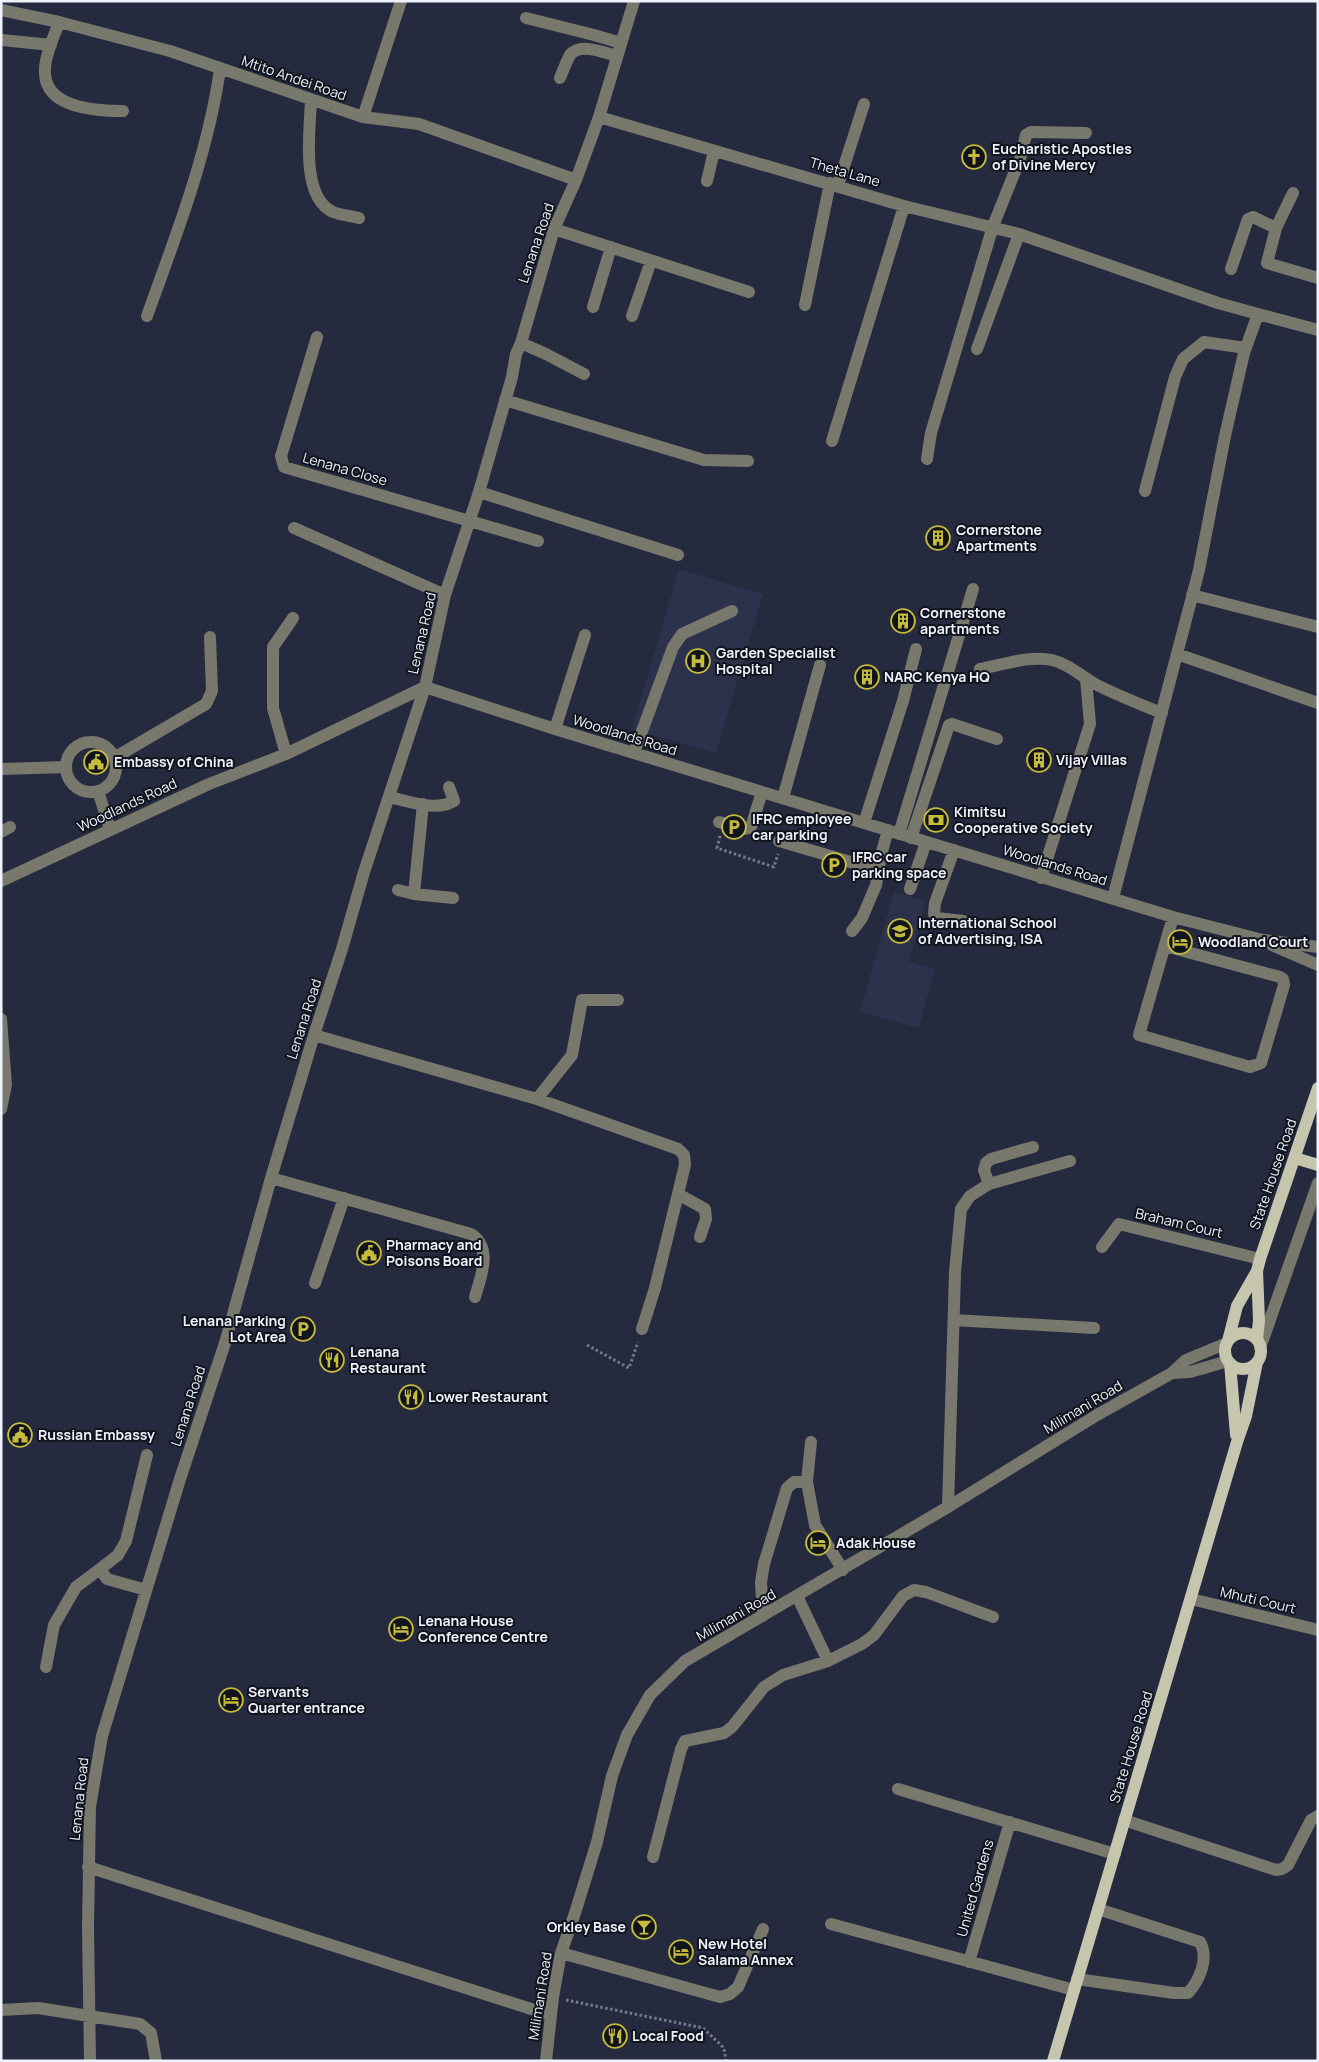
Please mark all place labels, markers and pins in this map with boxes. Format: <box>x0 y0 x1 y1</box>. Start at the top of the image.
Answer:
place label: Eucharistic Apostles of Divine Mercy <box>992 139 1132 174</box>
church icon: Eucharistic Apostles of Divine Mercy <box>961 144 987 170</box>
place label: Cornerstone Apartments <box>956 520 1042 555</box>
building icon: Cornerstone Apartments <box>925 525 951 551</box>
place label: Cornerstone apartments <box>920 603 1006 638</box>
building icon: Cornerstone apartments <box>890 608 916 634</box>
place label: Garden Specialist Hospital <box>716 643 836 678</box>
hospital icon: Garden Specialist Hospital <box>685 648 711 674</box>
building icon: NARC Kenya HQ <box>854 664 880 690</box>
place label: NARC Kenya HQ <box>884 667 990 686</box>
building icon: Vijay Villas <box>1026 747 1052 773</box>
public building icon: Embassy of China <box>83 749 109 775</box>
place label: Vijay Villas <box>1056 750 1127 769</box>
place label: Embassy of China <box>114 752 234 771</box>
place label: Kimitsu Cooperative Society <box>954 802 1093 837</box>
bank icon: Kimitsu Cooperative Society <box>923 807 949 833</box>
place label: IFRC employee car parking <box>752 809 851 844</box>
parking icon: IFRC employee car parking <box>721 814 747 840</box>
place label: IFRC car parking space <box>852 847 946 882</box>
parking icon: IFRC car parking space <box>821 852 847 878</box>
place label: International School of Advertising, ISA <box>918 913 1057 948</box>
school or university icon: International School of Advertising, ISA <box>887 918 913 944</box>
hotel icon: Woodland Court <box>1167 929 1193 955</box>
place label: Woodland Court <box>1198 932 1308 951</box>
place label: Pharmacy and Poisons Board <box>386 1235 482 1270</box>
public building icon: Pharmacy and Poisons Board <box>356 1240 382 1266</box>
place label: Lenana Parking Lot Area <box>183 1311 286 1346</box>
parking icon: Lenana Parking Lot Area <box>290 1316 316 1342</box>
place label: Lenana Restaurant <box>350 1342 426 1377</box>
restaurant icon: Lenana Restaurant <box>319 1347 345 1373</box>
restaurant icon: Lower Restaurant <box>398 1384 424 1410</box>
place label: Lower Restaurant <box>428 1387 548 1406</box>
public building icon: Russian Embassy <box>7 1422 33 1448</box>
place label: Russian Embassy <box>38 1425 155 1444</box>
hotel icon: Adak House <box>805 1530 831 1556</box>
place label: Adak House <box>836 1533 916 1552</box>
place label: Lenana House Conference Centre <box>418 1611 548 1646</box>
hotel icon: Lenana House Conference Centre <box>388 1616 414 1642</box>
place label: Servants Quarter entrance <box>248 1682 365 1717</box>
hotel icon: Servants Quarter entrance <box>218 1687 244 1713</box>
bar icon: Orkley Base <box>631 1914 657 1940</box>
place label: Orkley Base <box>547 1917 626 1936</box>
place label: New Hotel Salama Annex <box>698 1934 794 1969</box>
hotel icon: New Hotel Salama Annex <box>668 1939 694 1965</box>
restaurant icon: Local Food <box>602 2023 628 2049</box>
place label: Local Food <box>632 2026 704 2045</box>

